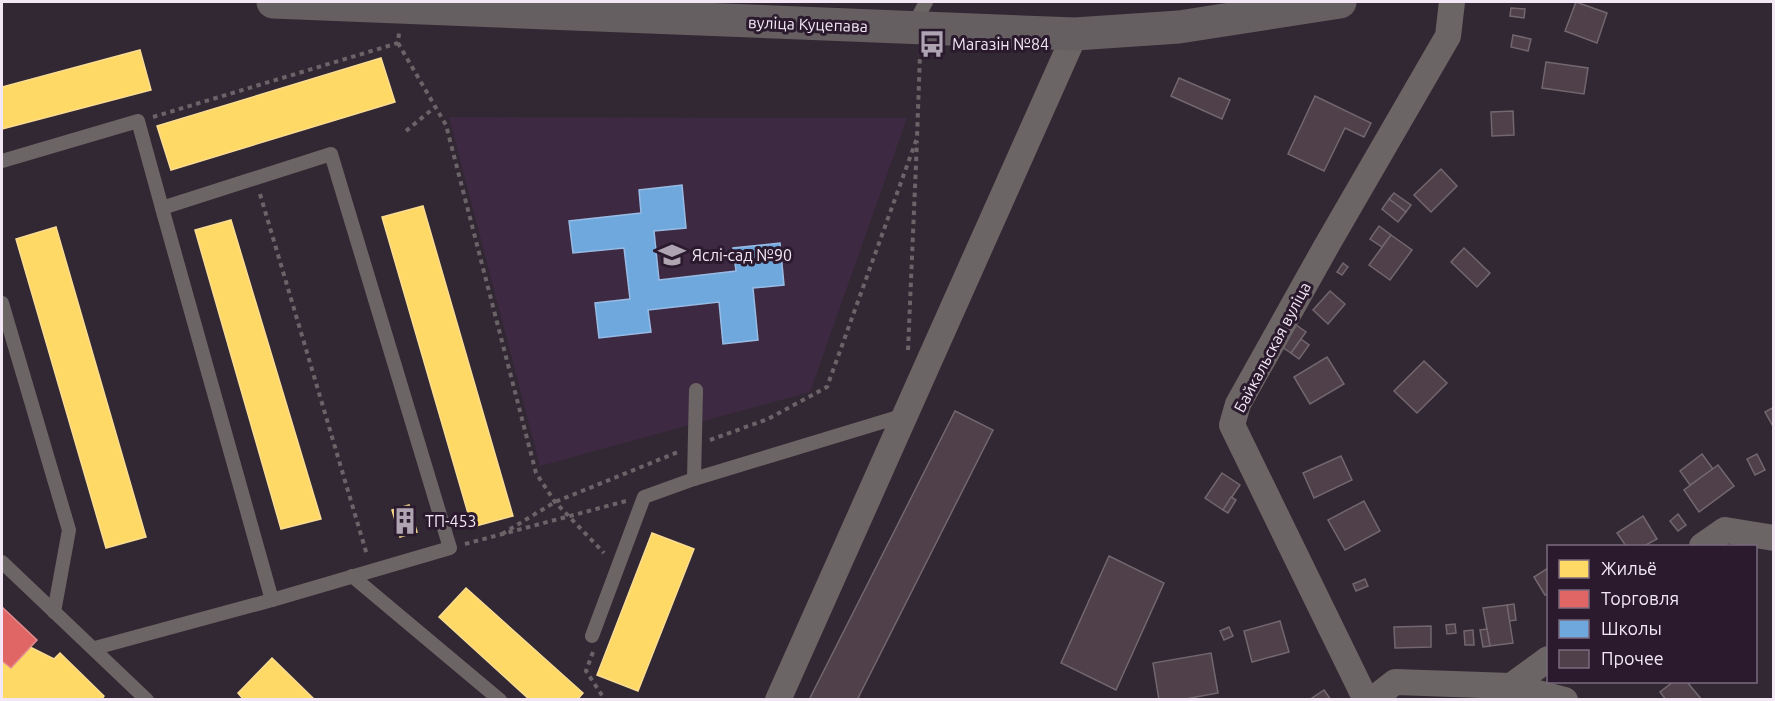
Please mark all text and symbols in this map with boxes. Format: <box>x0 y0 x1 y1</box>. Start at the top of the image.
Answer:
street label: вуліца Куцепава <box>748 13 868 35</box>
bus stop icon: Магазін №84 <box>917 29 947 59</box>
place label: Магазін №84 <box>952 35 1049 53</box>
school or university icon: Яслі-сад №90 <box>657 240 687 270</box>
place label: Яслі-сад №90 <box>692 246 792 264</box>
street label: Байкальская вуліца <box>1230 279 1314 415</box>
building icon: ТП-453 <box>390 506 420 536</box>
place label: ТП-453 <box>425 512 477 530</box>
legend <box>1547 545 1757 683</box>
text: Жильё <box>1601 558 1657 578</box>
text: Торговля <box>1601 588 1679 608</box>
text: Школы <box>1601 618 1662 638</box>
text: Прочее <box>1601 648 1664 668</box>

